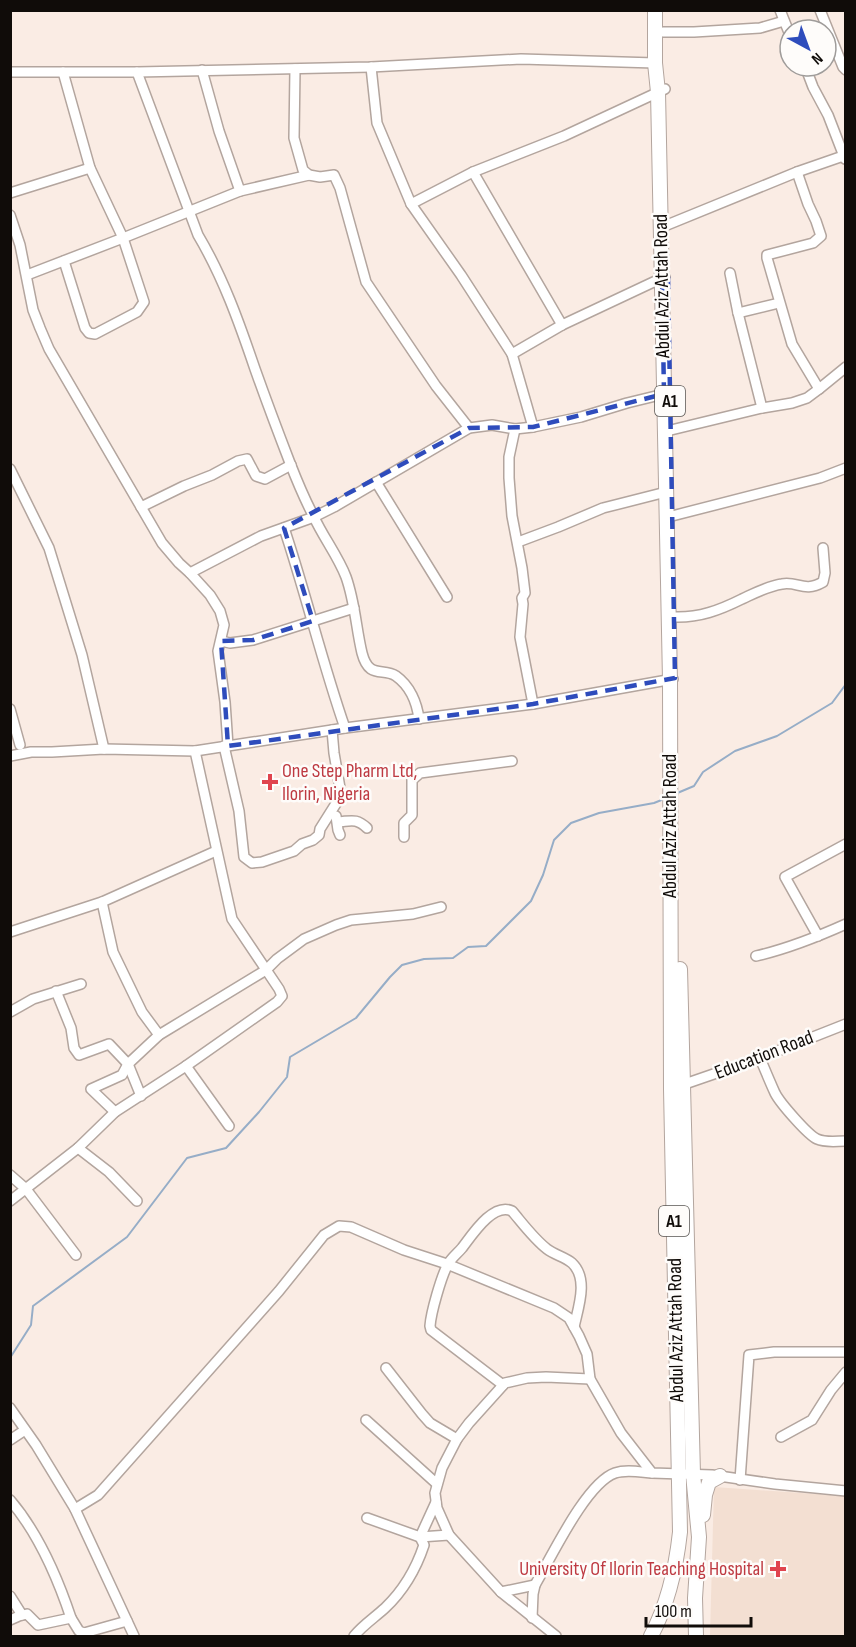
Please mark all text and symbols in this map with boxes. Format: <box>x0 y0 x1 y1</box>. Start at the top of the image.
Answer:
north arrow <box>778 18 838 78</box>
text: N <box>807 48 826 68</box>
street label: Abdul Aziz Attah Road <box>649 214 675 359</box>
road number: A1 <box>655 386 685 416</box>
street label: Abdul Aziz Attah Road <box>658 754 682 899</box>
place label: One Step Pharm Ltd, Ilorin, Nigeria <box>282 759 417 806</box>
marker: One Step Pharm Ltd, Ilorin, Nigeria <box>263 775 277 789</box>
street label: Education Road <box>711 1025 817 1085</box>
road number: A1 <box>659 1206 689 1236</box>
street label: Abdul Aziz Attah Road <box>663 1258 689 1403</box>
place label: University Of Ilorin Teaching Hospital <box>519 1557 764 1581</box>
marker: University Of Ilorin Teaching Hospital <box>769 1560 787 1578</box>
scale bar <box>646 1590 751 1628</box>
text: 100 m <box>655 1601 692 1622</box>

